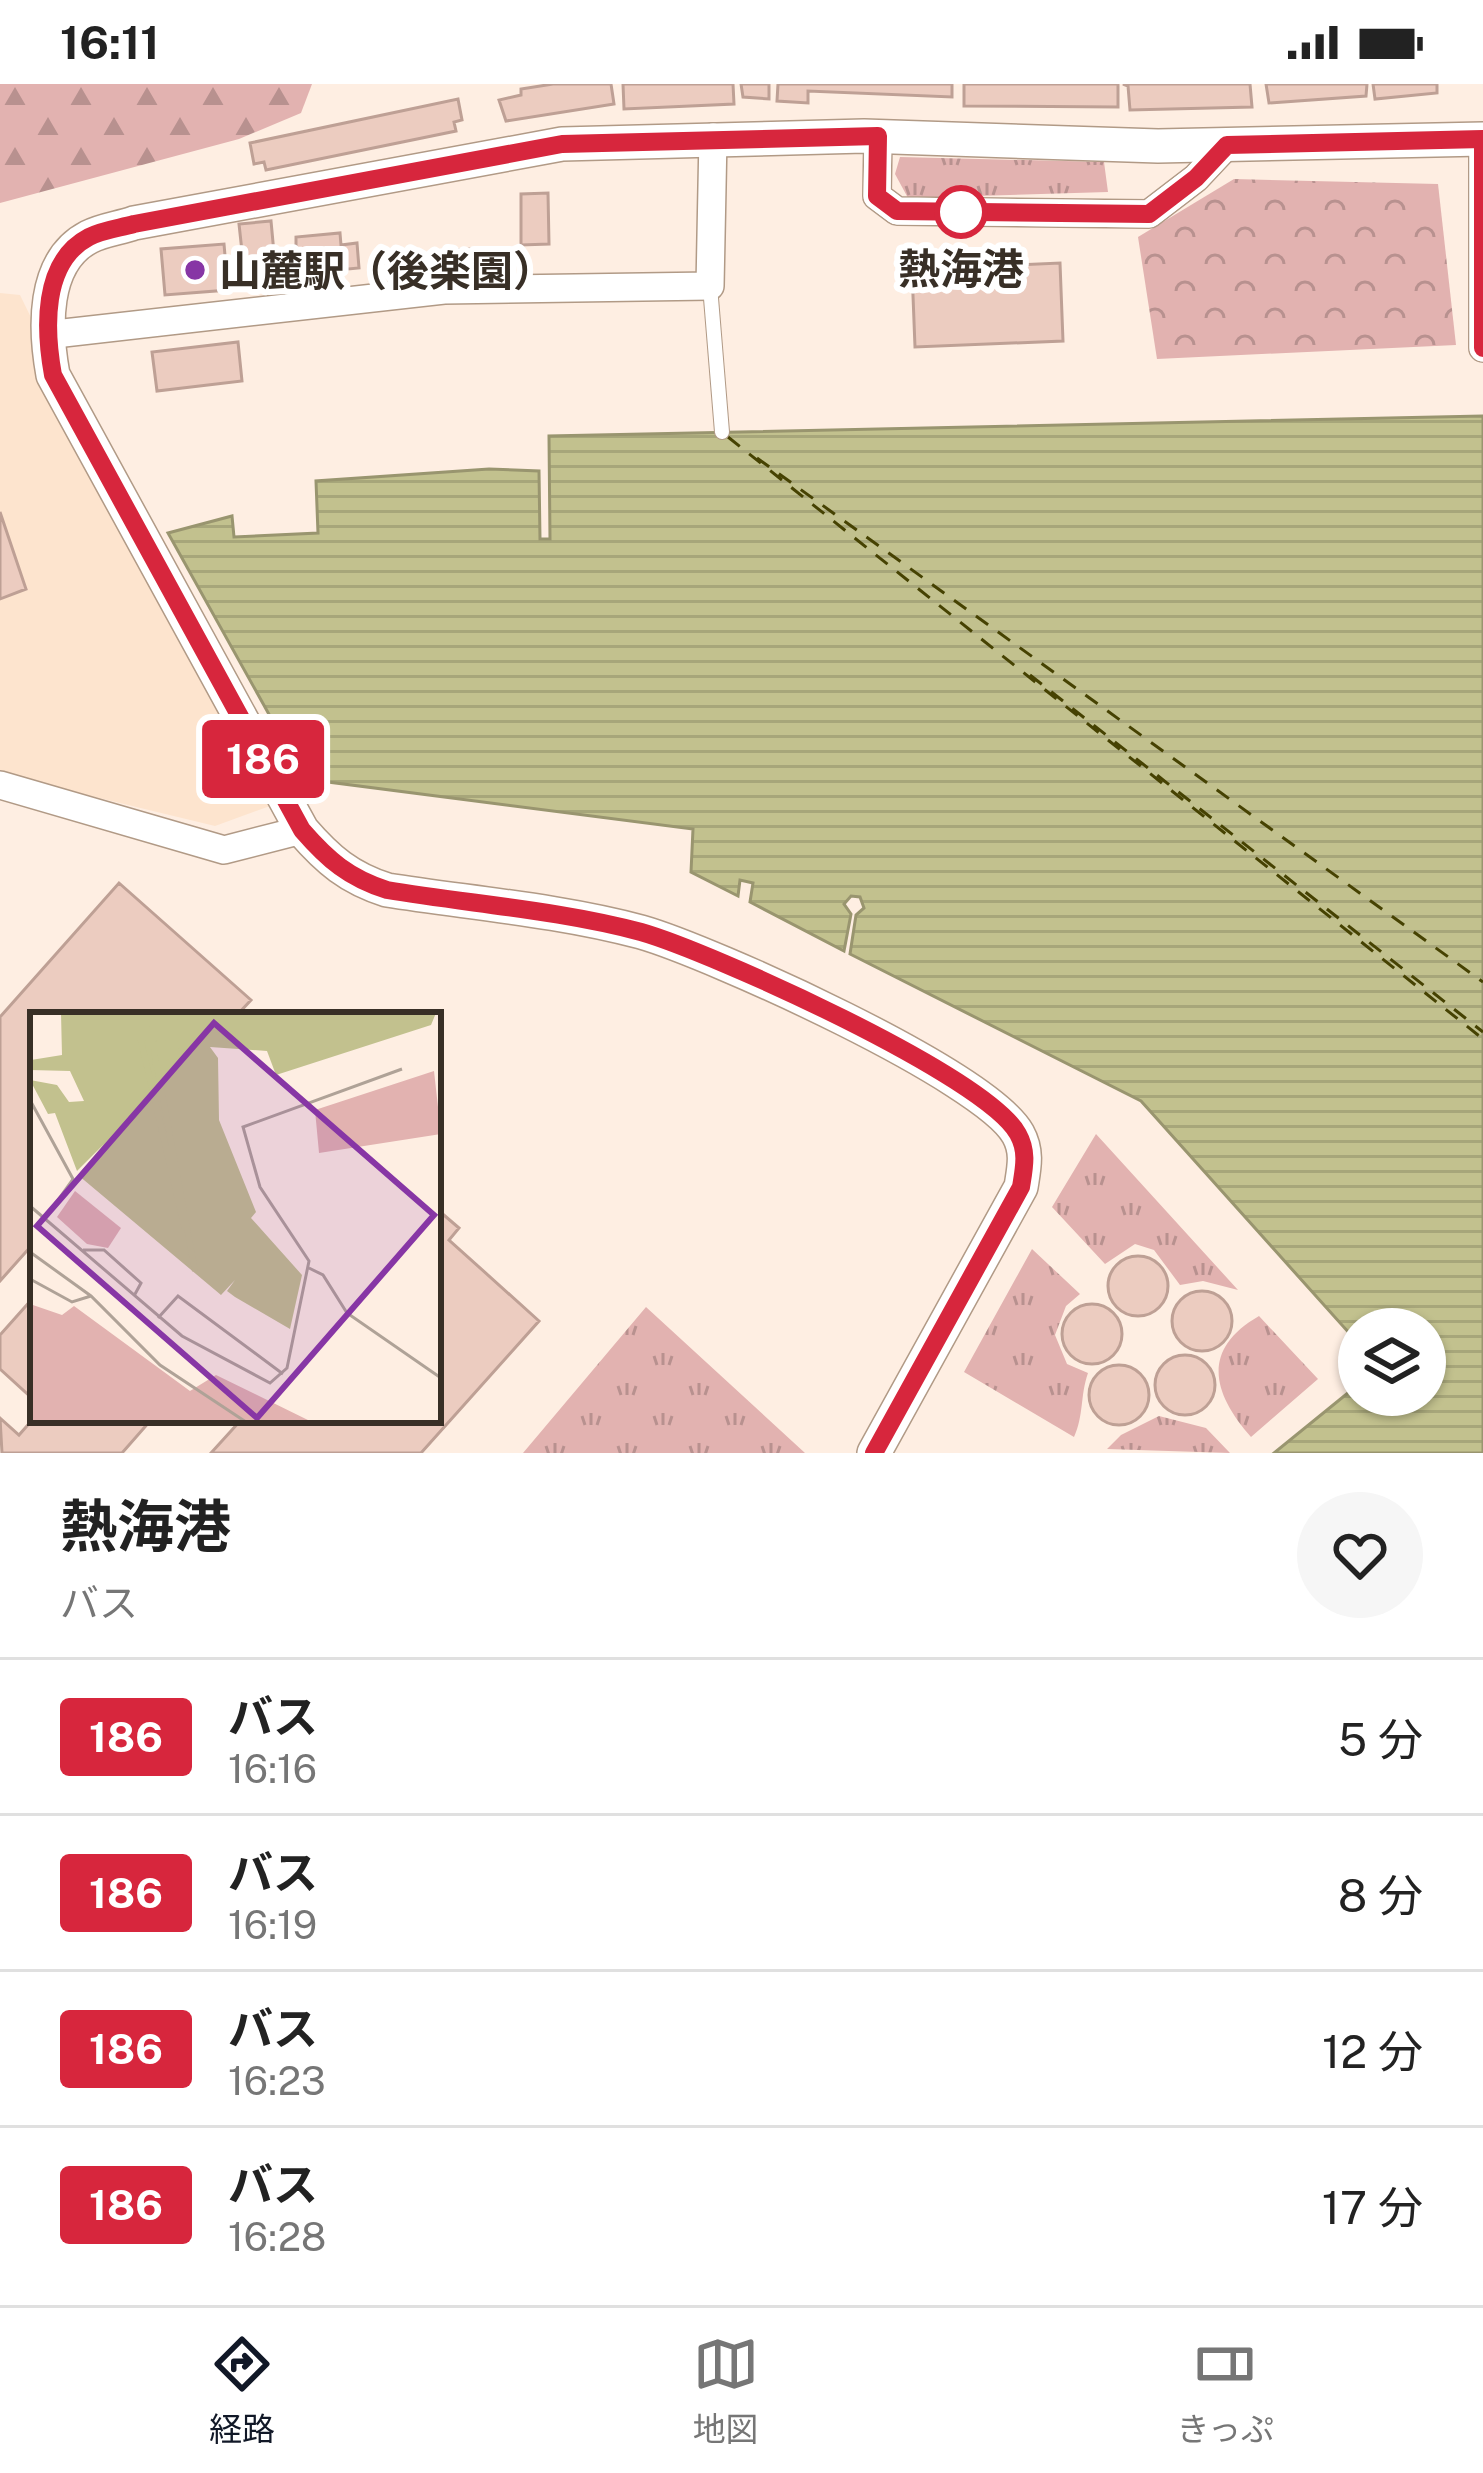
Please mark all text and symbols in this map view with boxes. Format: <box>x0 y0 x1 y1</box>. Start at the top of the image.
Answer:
text: 16:11 <box>60 16 160 69</box>
marker: 熱海港 <box>936 187 986 237</box>
place label: 熱海港 <box>898 244 1024 293</box>
place label: 山麓駅（後楽園） <box>219 246 555 295</box>
marker: 山麓駅（後楽園） <box>182 257 208 283</box>
line badge: 186 <box>194 720 332 798</box>
text: 186 <box>226 734 300 783</box>
inset map <box>30 1012 441 1423</box>
map controls <box>1338 1308 1446 1416</box>
button: layers <box>1338 1308 1446 1416</box>
button: heart <box>1297 1492 1423 1618</box>
text: 熱海港 <box>60 1493 231 1560</box>
text: バス <box>60 1580 138 1626</box>
text: バス <box>228 1690 318 1743</box>
text: 186 <box>89 1712 163 1761</box>
text: 5 分 <box>1338 1713 1423 1766</box>
text: 16:16 <box>228 1746 317 1792</box>
text: バス <box>228 1846 318 1899</box>
text: 186 <box>89 1868 163 1917</box>
text: 8 分 <box>1338 1869 1423 1922</box>
text: 16:19 <box>228 1902 317 1948</box>
text: バス <box>228 2002 318 2055</box>
text: 186 <box>89 2024 163 2073</box>
text: 12 分 <box>1322 2025 1423 2078</box>
text: 16:23 <box>228 2058 326 2104</box>
text: バス <box>228 2158 318 2211</box>
text: 186 <box>89 2180 163 2229</box>
text: 17 分 <box>1322 2181 1423 2234</box>
text: 16:28 <box>228 2214 326 2260</box>
tab: 経路 <box>209 2331 275 2451</box>
tab: 地図 <box>693 2331 759 2451</box>
tab: きっぷ <box>1176 2331 1274 2451</box>

